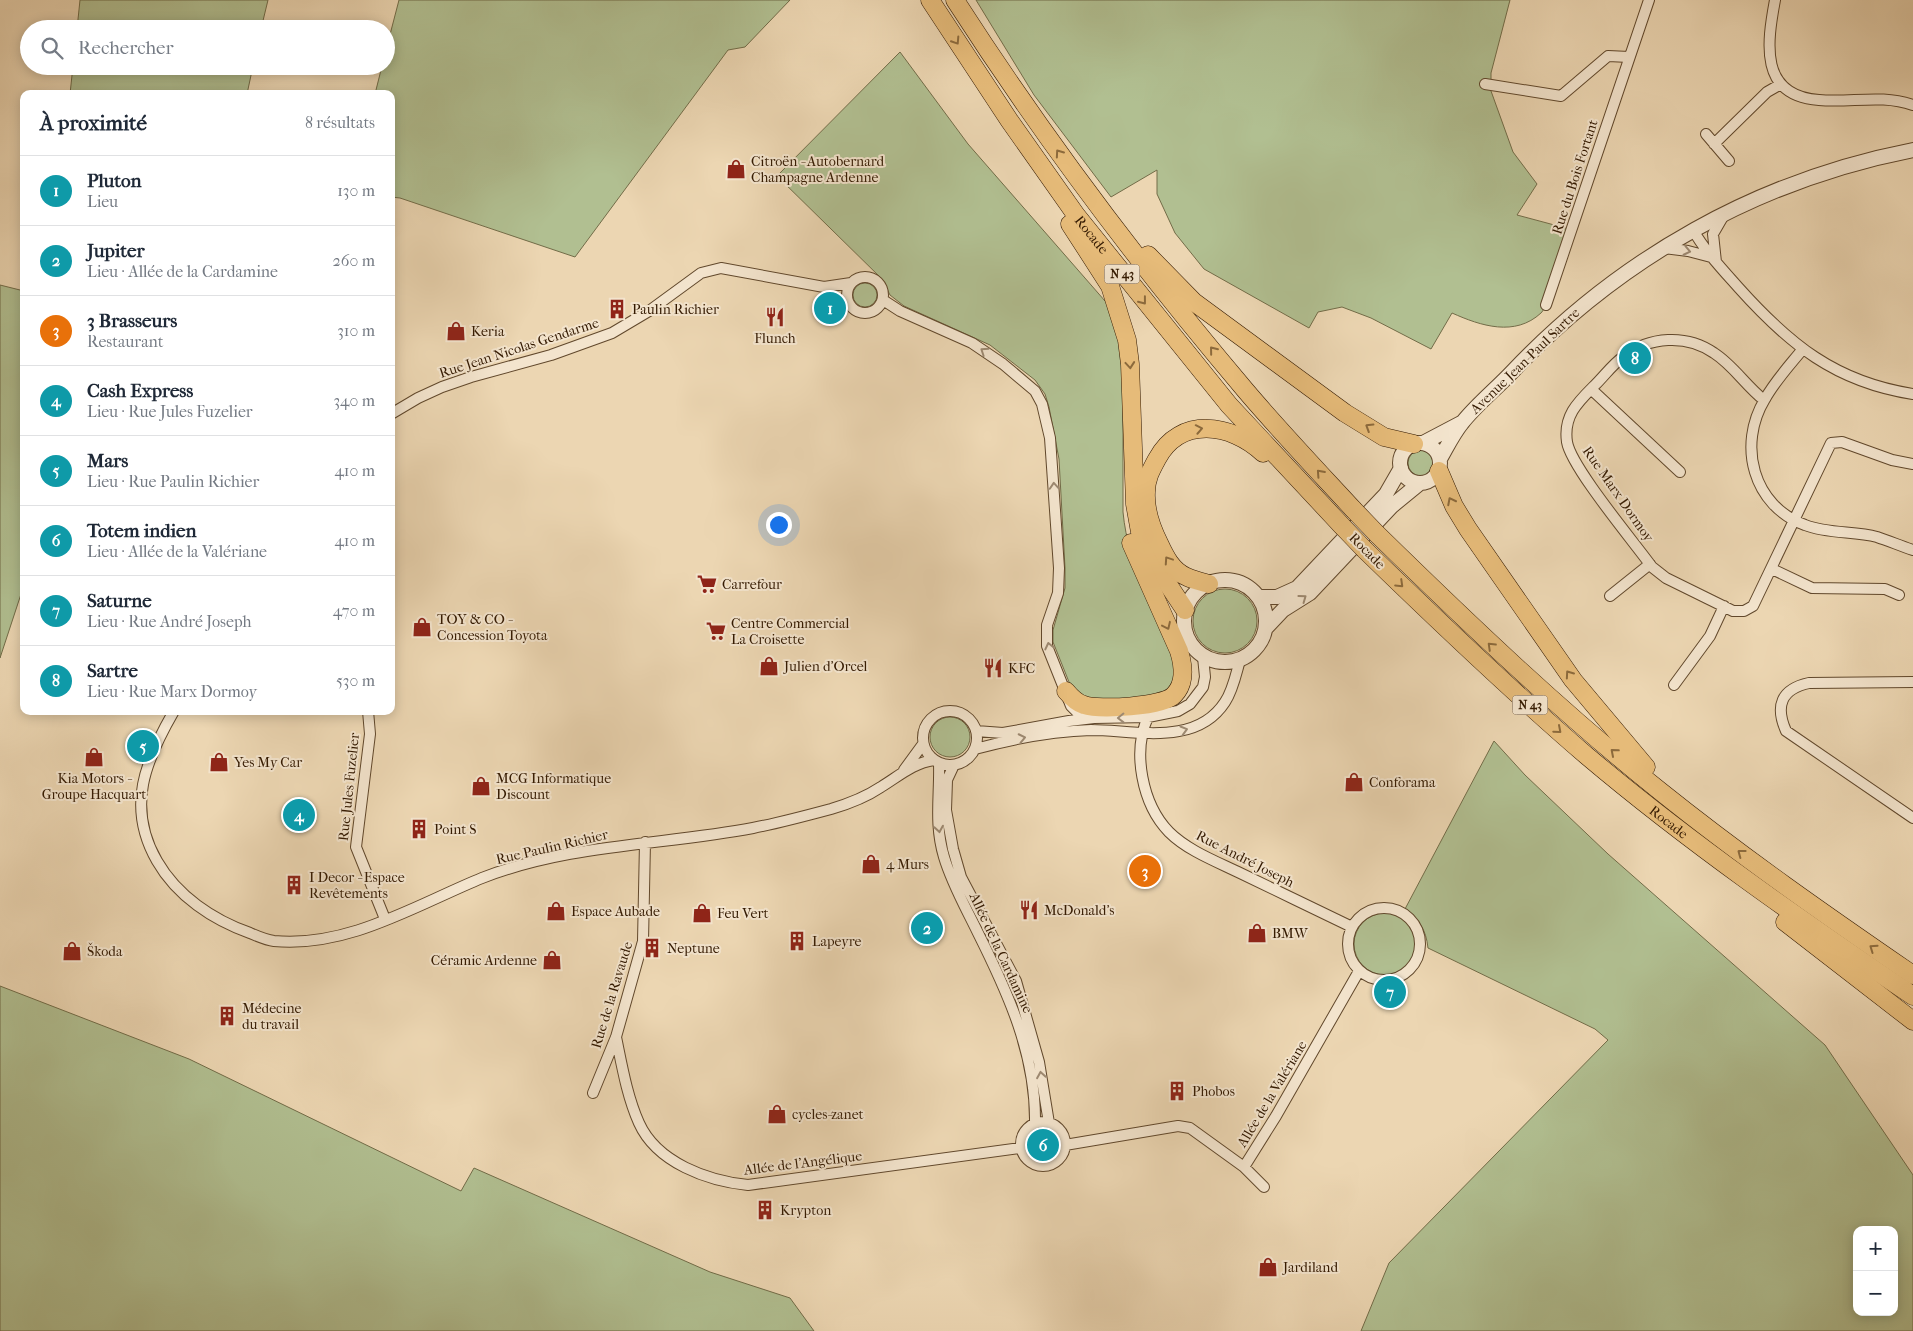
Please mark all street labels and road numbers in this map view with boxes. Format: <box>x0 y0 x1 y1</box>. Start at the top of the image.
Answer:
street label: Rue du Bois Fortant <box>1548 117 1602 237</box>
street label: Rocade <box>1071 212 1112 257</box>
road number: N 43 <box>1104 264 1140 284</box>
street label: Avenue Jean-Paul Sartre <box>1466 304 1583 418</box>
street label: Rue Jean Nicolas Gendarme <box>437 314 601 382</box>
street label: Rue Marx Dormoy <box>1579 443 1658 545</box>
street label: Rocade <box>1345 529 1389 573</box>
road number: N 43 <box>1512 696 1548 714</box>
street label: Rue Jules Fuzelier <box>335 732 363 842</box>
street label: Rocade <box>1646 802 1692 842</box>
street label: Rue Paulin Richier <box>494 826 610 868</box>
street label: Rue André Joseph <box>1193 827 1297 891</box>
street label: Allée de la Cardamine <box>965 889 1036 1016</box>
street label: Rue de la Ravaude <box>588 939 636 1051</box>
street label: Allée de la Valériane <box>1233 1038 1311 1151</box>
street label: Allée de l'Angélique <box>742 1147 863 1179</box>

